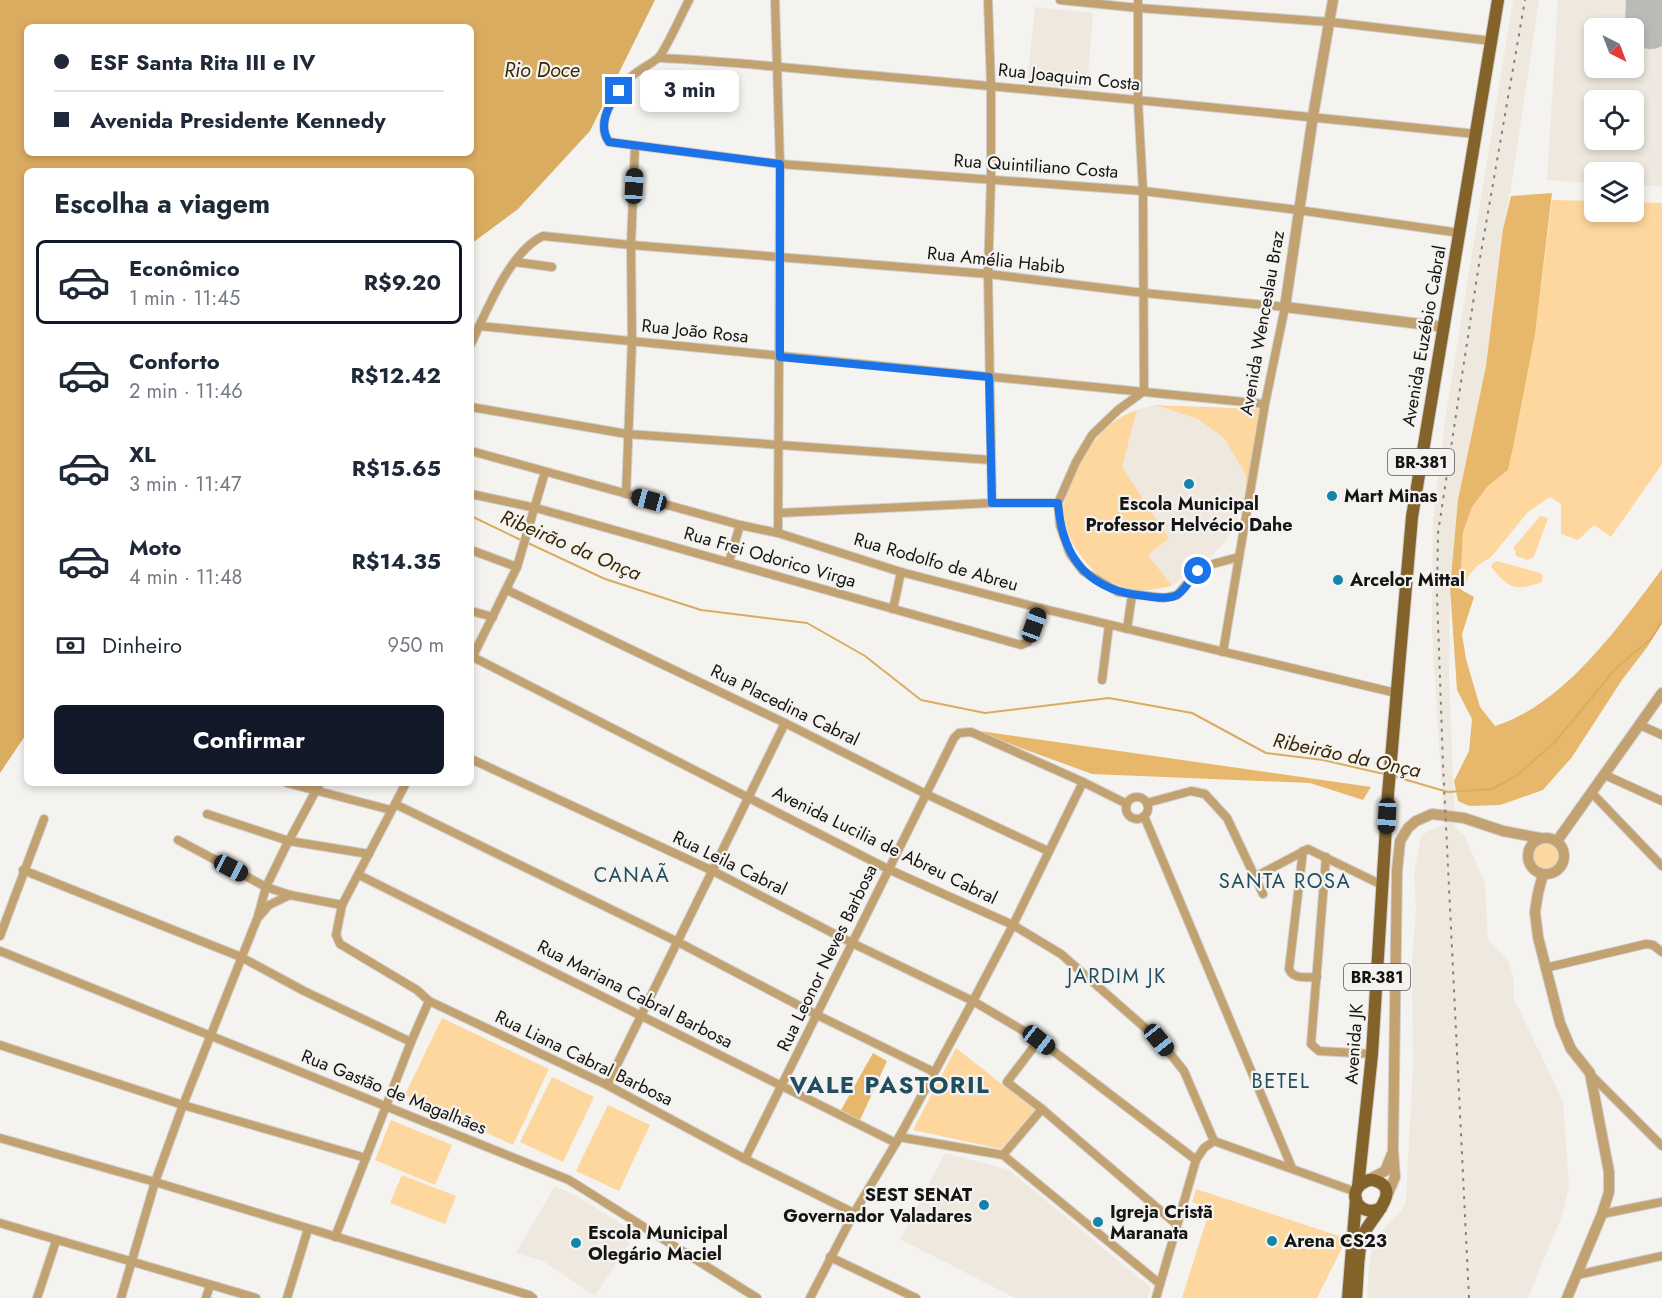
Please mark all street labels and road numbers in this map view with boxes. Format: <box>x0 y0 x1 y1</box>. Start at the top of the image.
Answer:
street label: Rua Joaquim Costa <box>997 57 1141 97</box>
street label: Rua Quintiliano Costa <box>953 147 1119 185</box>
street label: Avenida Wenceslau Braz <box>1233 228 1291 418</box>
street label: Rua Amélia Habib <box>926 240 1066 280</box>
street label: Avenida Euzébio Cabral <box>1395 243 1453 429</box>
street label: Rua João Rosa <box>640 312 750 350</box>
road number: BR-381 <box>1388 449 1454 475</box>
street label: Rua Frei Odorico Virga <box>681 520 859 594</box>
street label: Rua Rodolfo de Abreu <box>851 526 1021 598</box>
street label: Rua Placedina Cabral <box>706 658 864 752</box>
street label: Avenida Lucilia de Abreu Cabral <box>768 779 1002 911</box>
street label: Rua Leila Cabral <box>669 824 791 902</box>
street label: Rua Leonor Neves Barbosa <box>770 860 884 1056</box>
street label: Rua Mariana Cabral Barbosa <box>533 933 737 1055</box>
road number: BR-381 <box>1344 964 1410 990</box>
street label: Avenida JK <box>1338 1002 1370 1085</box>
street label: Rua Liana Cabral Barbosa <box>491 1004 677 1112</box>
street label: Rua Gastão de Magalhães <box>297 1043 491 1141</box>

